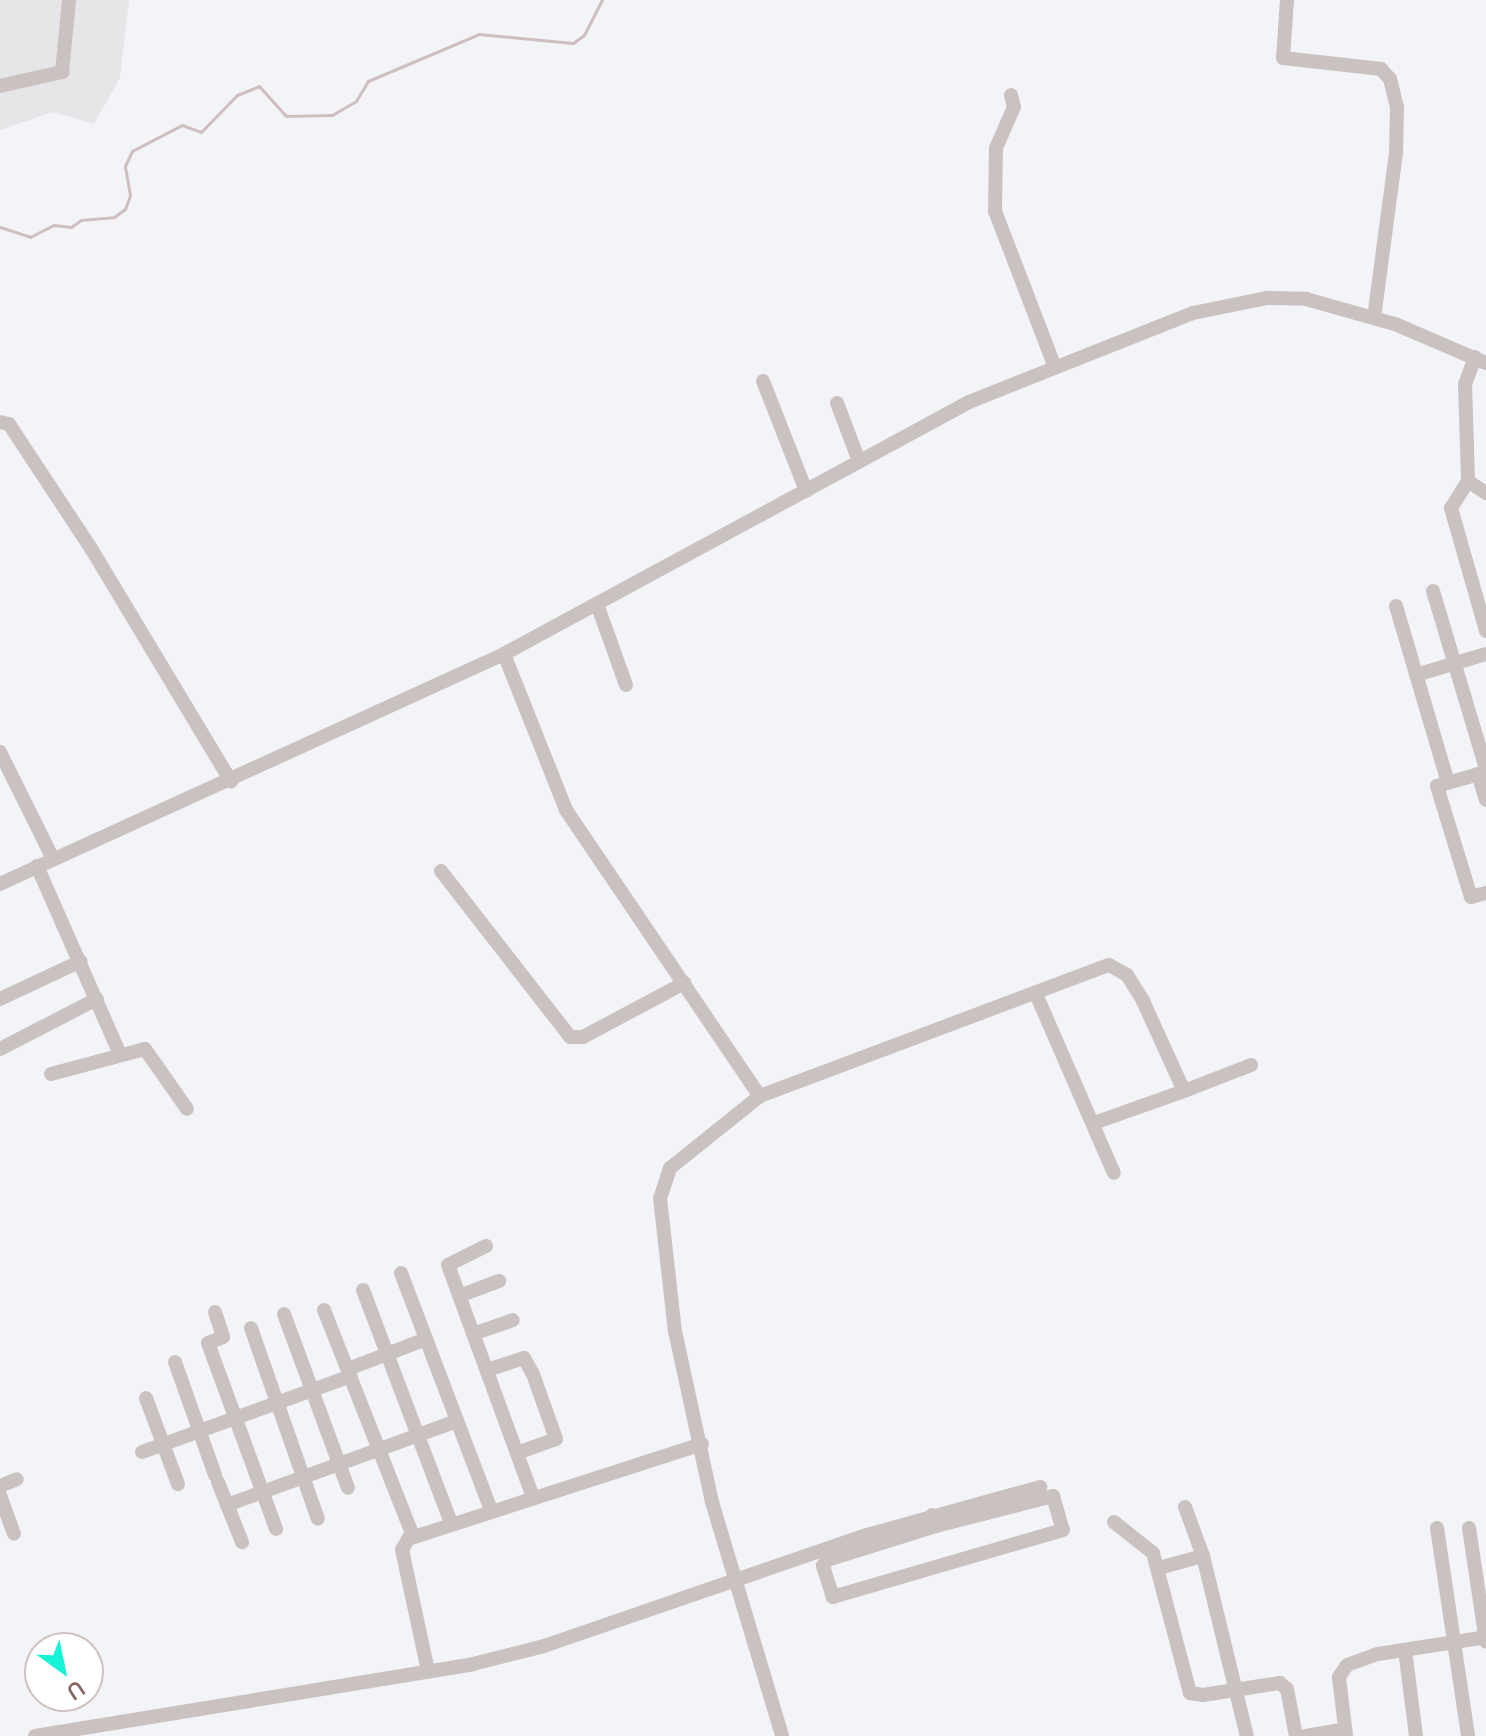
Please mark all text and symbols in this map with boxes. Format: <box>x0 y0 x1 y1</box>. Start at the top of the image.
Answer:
north arrow <box>24 1632 104 1712</box>
text: U <box>61 1674 91 1707</box>

